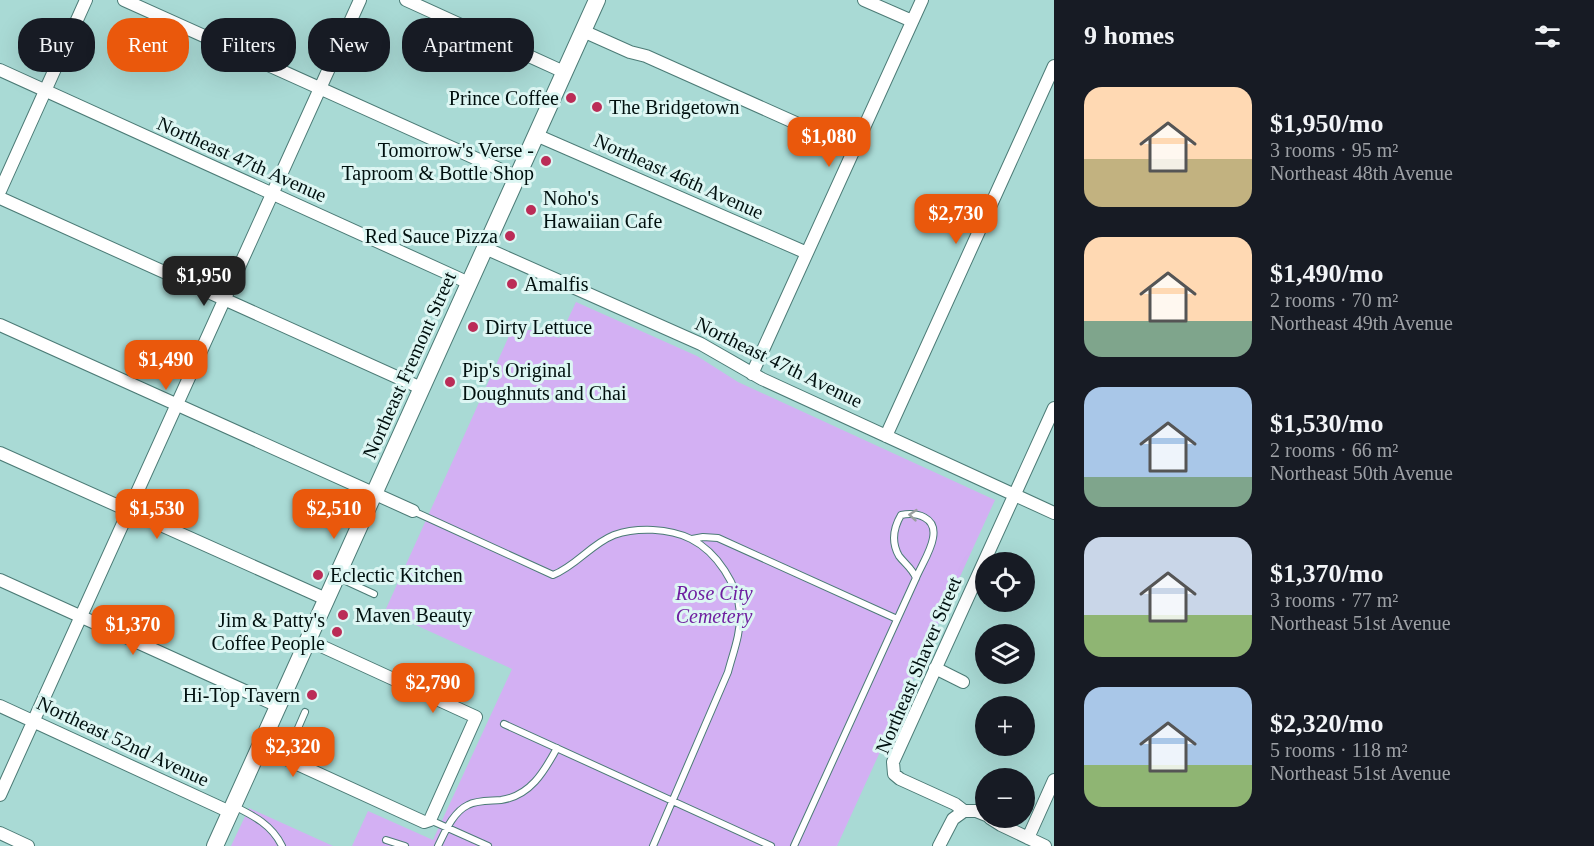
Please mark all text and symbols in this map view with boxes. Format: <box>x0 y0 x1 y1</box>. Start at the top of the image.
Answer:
chip: Buy <box>18 18 95 72</box>
chip: Rent <box>107 18 189 72</box>
chip: Filters <box>201 18 296 72</box>
chip: New <box>308 18 390 72</box>
chip: Apartment <box>402 18 534 72</box>
icon: filters <box>1531 20 1564 53</box>
text: 9 homes <box>1084 21 1174 50</box>
place label: Prince Coffee <box>449 87 559 109</box>
marker: Prince Coffee <box>564 91 578 105</box>
place label: The Bridgetown <box>609 96 740 119</box>
marker: The Bridgetown <box>590 100 604 114</box>
text: $1,950/mo <box>1270 109 1383 138</box>
icon: home <box>1132 111 1204 183</box>
street label: Northeast 47th Avenue <box>154 112 330 206</box>
pin: $1,080 <box>780 117 878 168</box>
text: $1,080 <box>802 125 857 147</box>
street label: Northeast 46th Avenue <box>591 129 767 223</box>
place label: Tomorrow's Verse - Taproom & Bottle Shop <box>342 139 534 185</box>
text: 3 rooms · 95 m² <box>1270 139 1398 161</box>
marker: Tomorrow's Verse - Taproom & Bottle Shop <box>539 154 553 168</box>
text: Northeast 48th Avenue <box>1270 162 1453 184</box>
place label: Noho's Hawaiian Cafe <box>543 187 663 232</box>
pin: $2,730 <box>907 194 1005 245</box>
text: $2,730 <box>929 202 984 224</box>
marker: Noho's Hawaiian Cafe <box>524 203 538 217</box>
place label: Red Sauce Pizza <box>365 225 498 247</box>
marker: Red Sauce Pizza <box>503 229 517 243</box>
pin: $1,950 <box>155 256 253 307</box>
text: $1,490/mo <box>1270 259 1383 288</box>
icon: home <box>1132 261 1204 333</box>
text: $1,950 <box>177 264 232 286</box>
street label: Northeast Fremont Street <box>358 268 460 462</box>
place label: Amalfis <box>524 273 589 295</box>
marker: Amalfis <box>505 277 519 291</box>
text: 2 rooms · 70 m² <box>1270 289 1398 311</box>
street label: Northeast 47th Avenue <box>692 312 866 412</box>
text: Northeast 49th Avenue <box>1270 312 1453 334</box>
place label: Dirty Lettuce <box>485 316 592 339</box>
marker: Dirty Lettuce <box>466 320 480 334</box>
pin: $1,490 <box>117 340 215 391</box>
text: $1,490 <box>139 348 194 370</box>
place label: Pip's Original Doughnuts and Chai <box>462 359 627 405</box>
marker: Pip's Original Doughnuts and Chai <box>443 375 457 389</box>
text: $1,530/mo <box>1270 409 1383 438</box>
icon: home <box>1132 411 1204 483</box>
text: 2 rooms · 66 m² <box>1270 439 1398 461</box>
text: Northeast 50th Avenue <box>1270 462 1453 484</box>
pin: $1,530 <box>108 489 206 540</box>
pin: $2,510 <box>285 489 383 540</box>
text: $1,530 <box>130 497 185 519</box>
text: $2,510 <box>307 497 362 519</box>
one-way arrow <box>909 509 918 522</box>
map controls <box>975 552 1035 828</box>
button: locate <box>975 552 1035 612</box>
text: $1,370/mo <box>1270 559 1383 588</box>
icon: home <box>1132 561 1204 633</box>
place label: Eclectic Kitchen <box>330 564 463 586</box>
marker: Eclectic Kitchen <box>311 568 325 582</box>
street label: Northeast Shaver Street <box>871 573 965 757</box>
park label: Rose City Cemetery <box>674 582 753 628</box>
text: 3 rooms · 77 m² <box>1270 589 1398 611</box>
place label: Maven Beauty <box>355 604 472 627</box>
pin: $1,370 <box>84 605 182 656</box>
marker: Maven Beauty <box>336 608 350 622</box>
place label: Jim & Patty's Coffee People <box>212 609 325 655</box>
text: Northeast 51st Avenue <box>1270 612 1451 634</box>
text: $1,370 <box>106 613 161 635</box>
button: layers <box>975 624 1035 684</box>
marker: Jim & Patty's Coffee People <box>330 625 344 639</box>
pin: $2,790 <box>384 663 482 714</box>
text: $2,790 <box>406 671 461 693</box>
place label: Hi-Top Tavern <box>183 684 300 707</box>
marker: Hi-Top Tavern <box>305 688 319 702</box>
street label: Northeast 52nd Avenue <box>33 691 213 791</box>
button: + <box>975 696 1035 756</box>
text: $2,320/mo <box>1270 709 1383 738</box>
icon: home <box>1132 711 1204 783</box>
pin: $2,320 <box>244 727 342 778</box>
text: $2,320 <box>266 735 321 757</box>
text: 5 rooms · 118 m² <box>1270 739 1407 761</box>
text: Northeast 51st Avenue <box>1270 762 1451 784</box>
button: − <box>975 768 1035 828</box>

